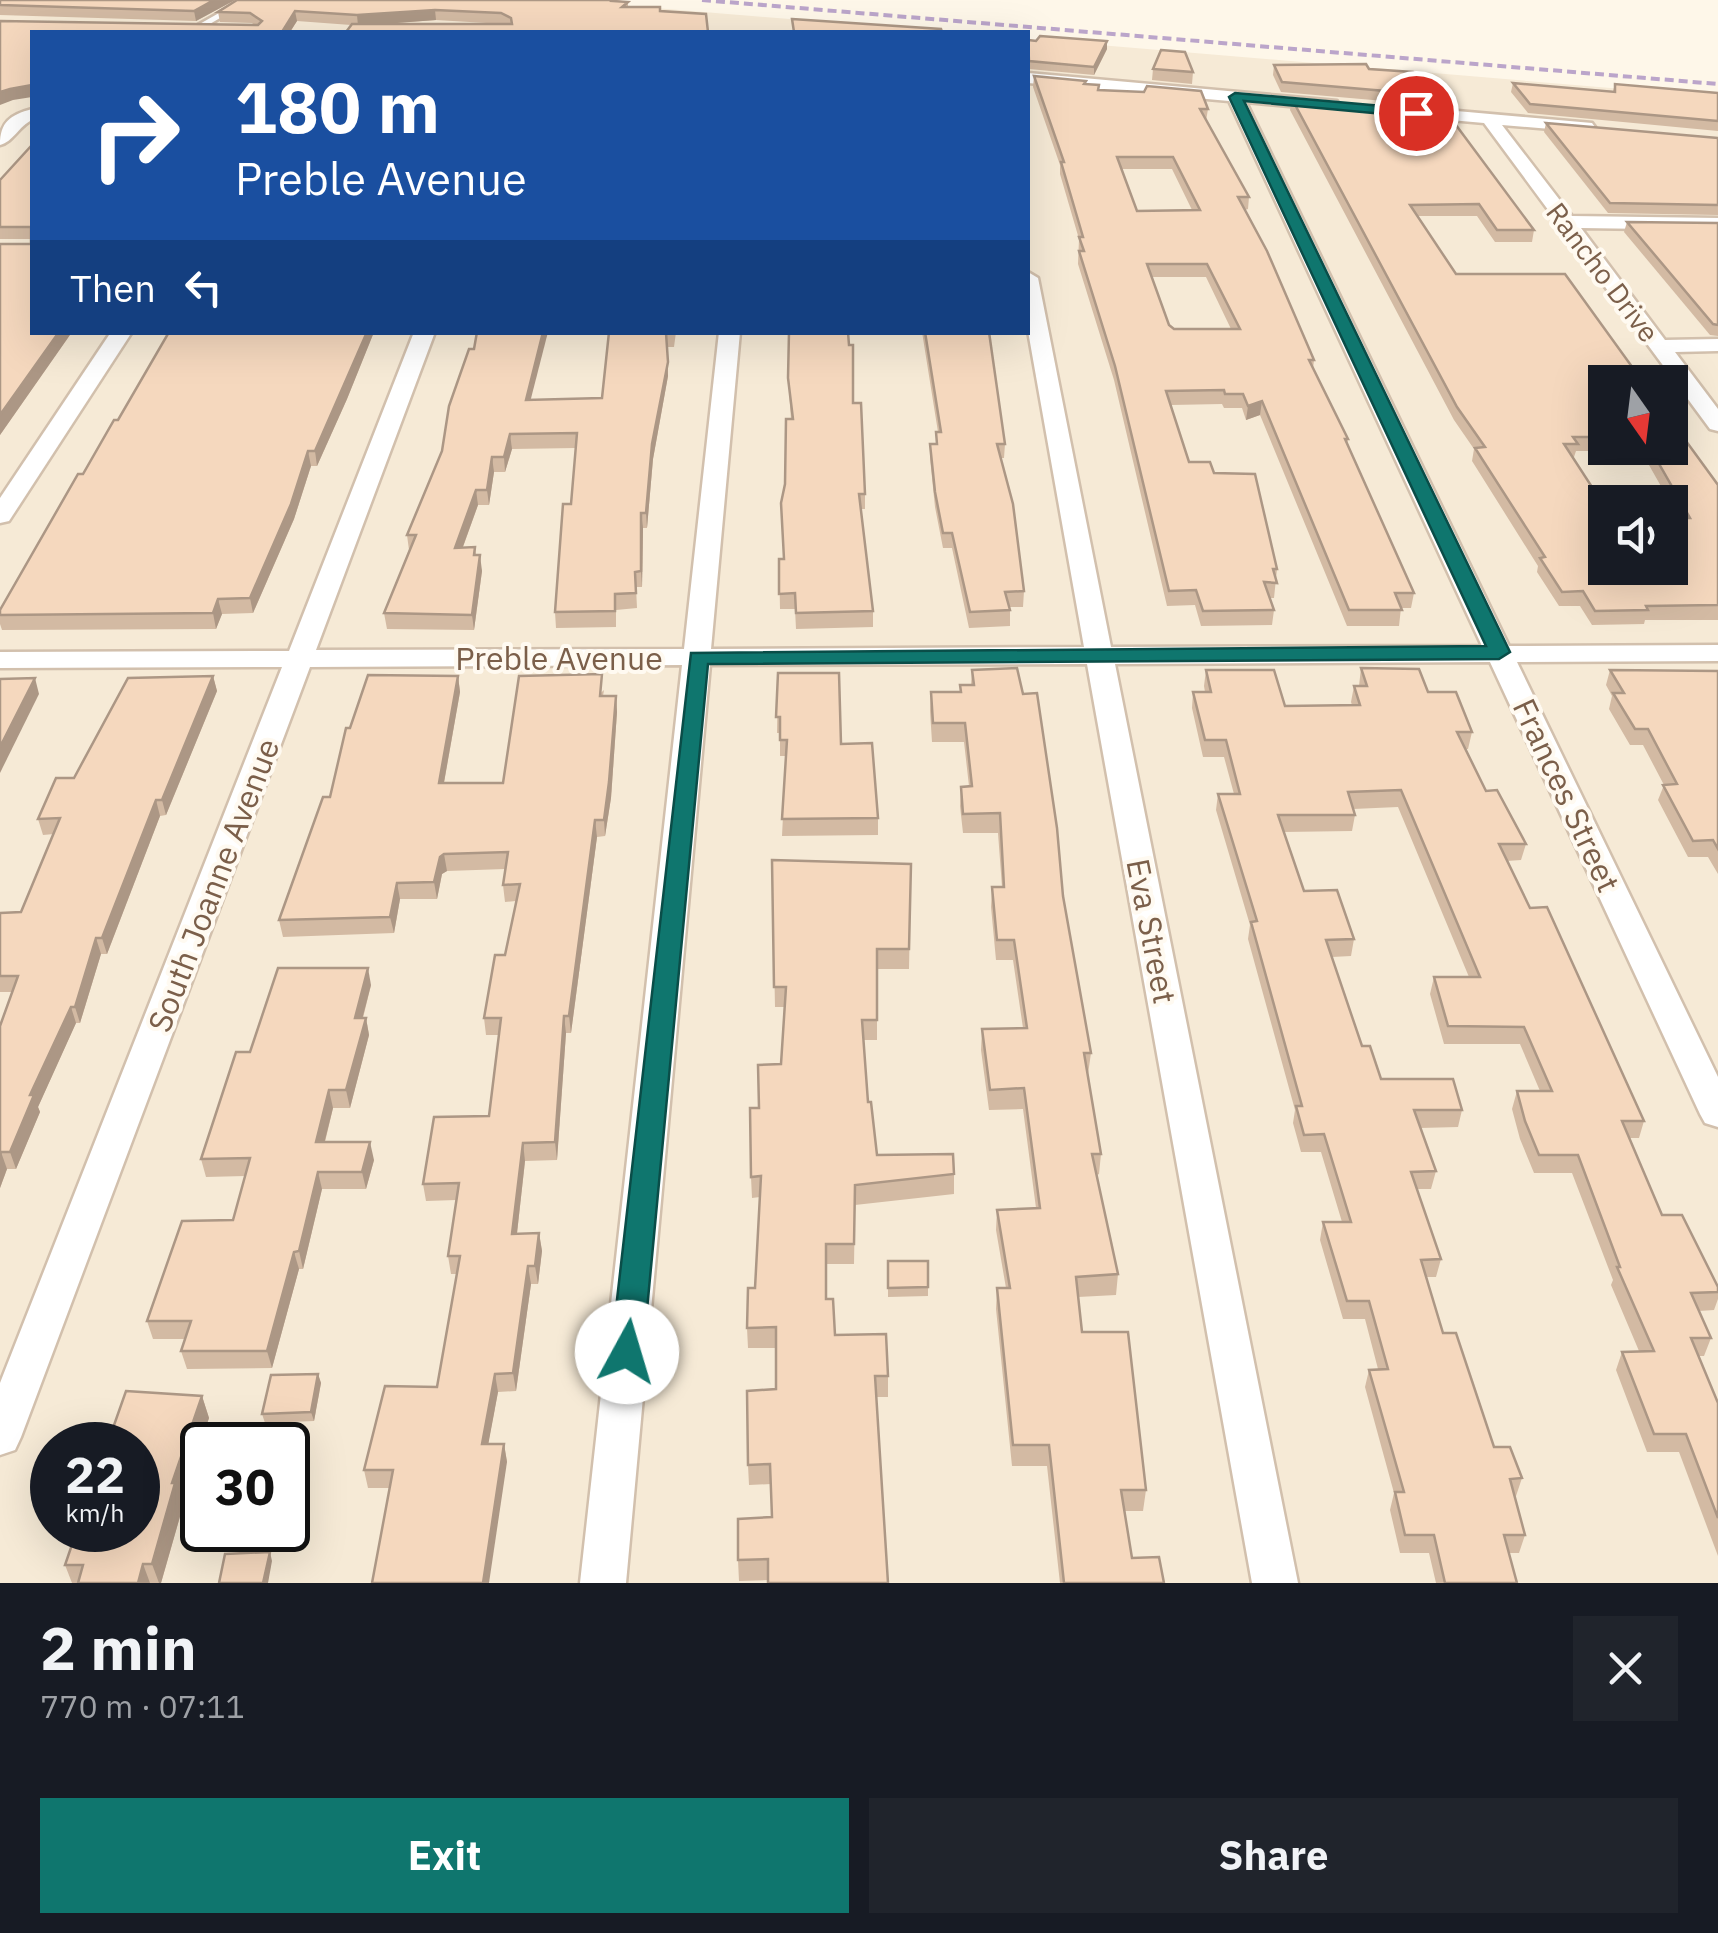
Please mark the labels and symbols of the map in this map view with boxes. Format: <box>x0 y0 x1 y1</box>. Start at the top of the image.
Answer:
pin <box>1374 71 1459 156</box>
street label: Rancho Drive <box>1538 195 1668 349</box>
north arrow <box>1588 365 1688 465</box>
street label: Preble Avenue <box>455 637 663 679</box>
street label: Frances Street <box>1504 692 1630 898</box>
street label: South Joanne Avenue <box>138 732 288 1038</box>
street label: Eva Street <box>1117 855 1187 1007</box>
position arrow <box>575 1300 679 1404</box>
speed limit sign: 30 <box>180 1422 310 1552</box>

